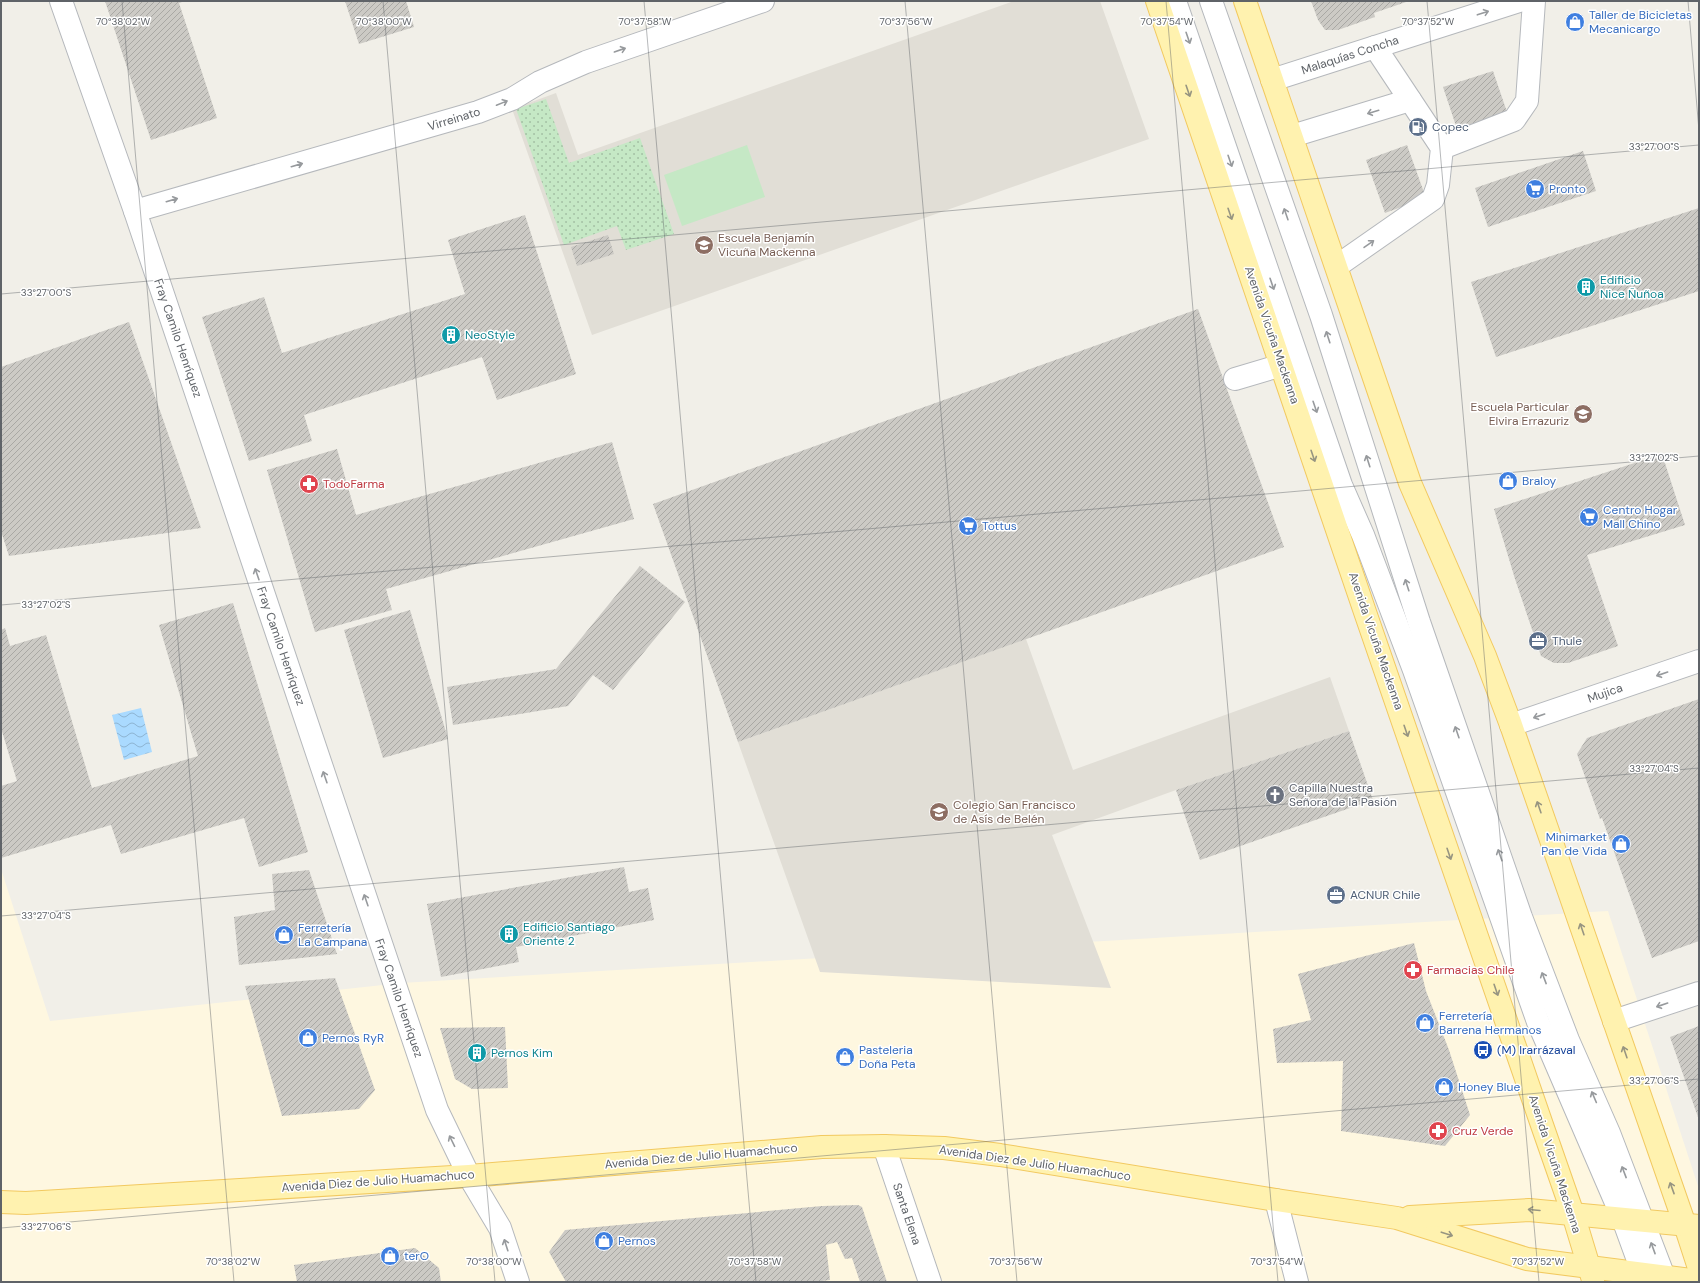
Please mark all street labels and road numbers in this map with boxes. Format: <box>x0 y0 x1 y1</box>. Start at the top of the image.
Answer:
street label: Malaquías Concha <box>1299 32 1401 78</box>
street label: Virreinato <box>426 103 482 135</box>
street label: Avenida Vicuña Mackenna <box>1241 264 1303 406</box>
street label: Fray Camilo Henríquez <box>150 277 206 399</box>
street label: Avenida Vicuña Mackenna <box>1345 570 1407 712</box>
street label: Fray Camilo Henríquez <box>253 585 309 707</box>
street label: Mujica <box>1585 680 1625 706</box>
street label: Fray Camilo Henríquez <box>371 937 427 1059</box>
street label: Avenida Vicuña Mackenna <box>1525 1093 1585 1235</box>
street label: Avenida Diez de Julio Huamachuco <box>604 1140 798 1172</box>
street label: Avenida Diez de Julio Huamachuco <box>938 1142 1132 1184</box>
street label: Avenida Diez de Julio Huamachuco <box>281 1166 475 1196</box>
street label: Santa Elena <box>889 1181 925 1247</box>

